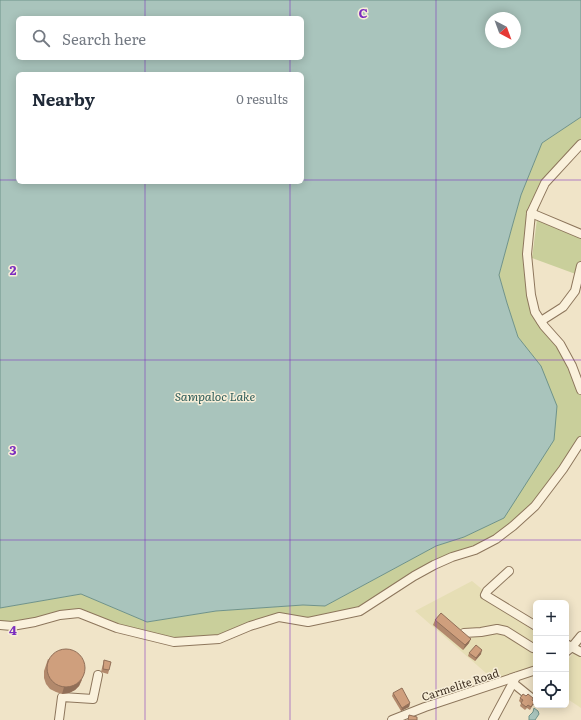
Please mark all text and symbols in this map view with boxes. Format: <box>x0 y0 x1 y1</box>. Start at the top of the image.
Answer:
text: C <box>358 3 368 22</box>
north arrow <box>485 12 521 48</box>
search box <box>16 16 304 60</box>
icon: search <box>30 27 52 49</box>
text: Search here <box>62 27 146 50</box>
text: Nearby <box>32 86 95 111</box>
text: 0 results <box>236 89 288 108</box>
text: 2 <box>10 260 17 279</box>
water label: Sampaloc Lake <box>175 387 255 405</box>
text: 3 <box>9 440 17 459</box>
map controls <box>533 600 569 708</box>
button: + <box>533 600 569 636</box>
text: 4 <box>9 620 17 639</box>
button: − <box>533 636 569 672</box>
street label: Carmelite Road <box>419 664 501 704</box>
button: locate <box>533 672 569 708</box>

